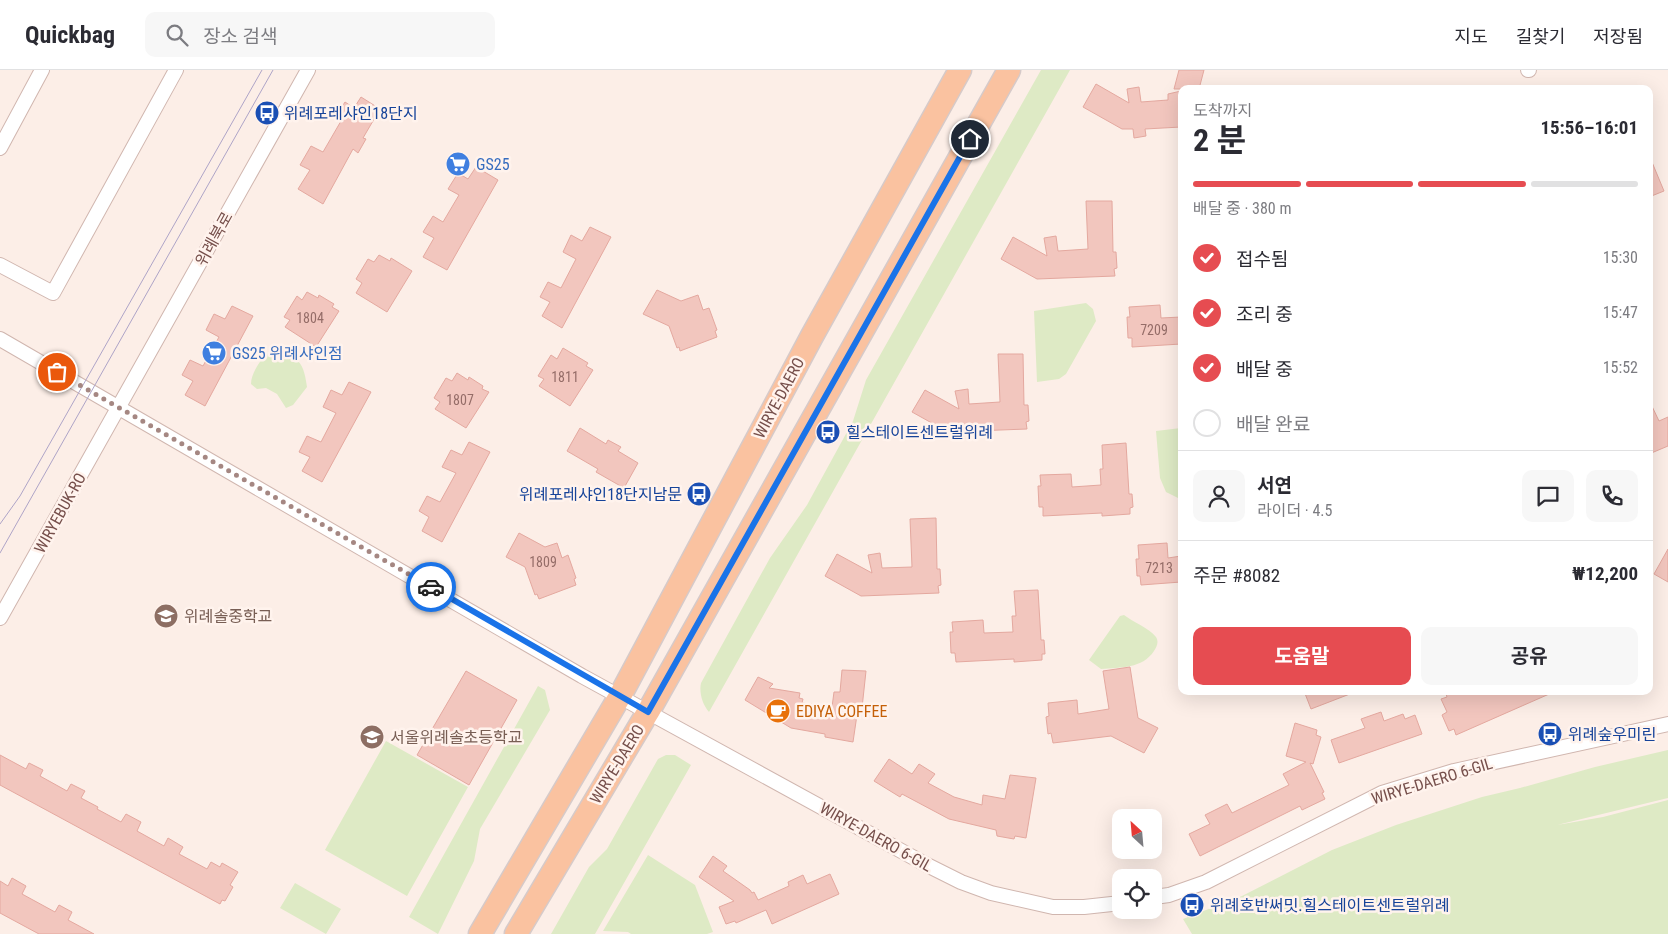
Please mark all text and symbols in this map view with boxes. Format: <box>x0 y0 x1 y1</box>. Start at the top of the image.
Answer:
search box <box>145 12 495 57</box>
text: Quickbag <box>25 21 115 49</box>
icon: search <box>163 21 191 49</box>
text: 장소 검색 <box>203 25 277 48</box>
text: 지도 <box>1455 26 1488 47</box>
text: 길찾기 <box>1516 26 1565 47</box>
text: 저장됨 <box>1593 26 1643 47</box>
bus stop icon: 위례포레샤인18단지 <box>254 100 280 126</box>
text: 도착까지 <box>1193 101 1252 120</box>
place label: 위례포레샤인18단지 <box>284 104 418 123</box>
text: 15:56–16:01 <box>1540 116 1638 139</box>
pin <box>949 118 991 160</box>
text: 2 분 <box>1193 121 1246 159</box>
icon: home <box>956 125 984 153</box>
supermarket icon: GS25 <box>445 151 471 177</box>
place label: GS25 <box>476 155 510 174</box>
text: 배달 중 · 380 m <box>1193 199 1292 218</box>
street label: 위례북로 <box>191 208 237 269</box>
icon: check <box>1193 244 1221 272</box>
text: 접수됨 <box>1236 248 1288 271</box>
text: 15:30 <box>1603 248 1638 267</box>
icon: check <box>1193 299 1221 327</box>
text: 조리 중 <box>1236 303 1293 326</box>
text: 15:47 <box>1603 303 1638 322</box>
house number: 1804 <box>296 310 324 326</box>
house number: 7209 <box>1140 322 1168 338</box>
supermarket icon: GS25 위례샤인점 <box>201 340 227 366</box>
place label: GS25 위례샤인점 <box>232 344 343 363</box>
pin <box>36 351 78 393</box>
street label: WIRYE-DAERO <box>750 354 808 442</box>
icon: check <box>1193 354 1221 382</box>
icon: bag <box>43 358 71 386</box>
text: 배달 중 <box>1236 358 1293 381</box>
text: 15:52 <box>1603 358 1638 377</box>
house number: 1811 <box>551 369 579 385</box>
house number: 1807 <box>446 392 474 408</box>
text: 배달 완료 <box>1236 413 1310 436</box>
bus stop icon: 힐스테이트센트럴위례 <box>815 419 841 445</box>
place label: 힐스테이트센트럴위례 <box>846 423 993 442</box>
street label: WIRYEBUK-RO <box>30 470 90 556</box>
button: person <box>1193 470 1245 522</box>
button: chat <box>1522 470 1574 522</box>
button: phone <box>1586 470 1638 522</box>
text: 서연 <box>1257 474 1292 497</box>
bus stop icon: 위례포레샤인18단지남문 <box>686 481 712 507</box>
place label: 위례포레샤인18단지남문 <box>519 485 682 504</box>
text: 라이더 · 4.5 <box>1257 501 1332 520</box>
house number: 1809 <box>529 554 557 570</box>
house number: 7213 <box>1145 560 1173 576</box>
courier <box>406 562 456 612</box>
text: ₩12,200 <box>1572 562 1638 585</box>
text: 주문 #8082 <box>1193 564 1280 587</box>
icon: car <box>417 573 445 601</box>
school or university icon: 위례솔중학교 <box>153 603 179 629</box>
place label: 위례솔중학교 <box>184 607 272 626</box>
button: 도움말 <box>1193 627 1411 685</box>
button: 공유 <box>1421 627 1638 685</box>
cafe icon: EDIYA COFFEE <box>765 698 791 724</box>
place label: EDIYA COFFEE <box>796 702 887 721</box>
street label: WIRYE-DAERO <box>586 721 648 807</box>
bus stop icon: 위례숲우미린 <box>1537 721 1563 747</box>
school or university icon: 서울위례솔초등학교 <box>359 724 385 750</box>
place label: 위례숲우미린 <box>1568 725 1656 744</box>
place label: 서울위례솔초등학교 <box>390 728 522 747</box>
street label: WIRYE-DAERO 6-GIL <box>1369 753 1495 808</box>
street label: WIRYE-DAERO 6-GIL <box>817 798 936 876</box>
north arrow <box>1112 809 1162 859</box>
map controls <box>1112 809 1162 919</box>
button: locate <box>1112 869 1162 919</box>
bus stop icon: 위례호반써밋.힐스테이트센트럴위례 <box>1179 892 1205 918</box>
place label: 위례호반써밋.힐스테이트센트럴위례 <box>1210 896 1450 915</box>

